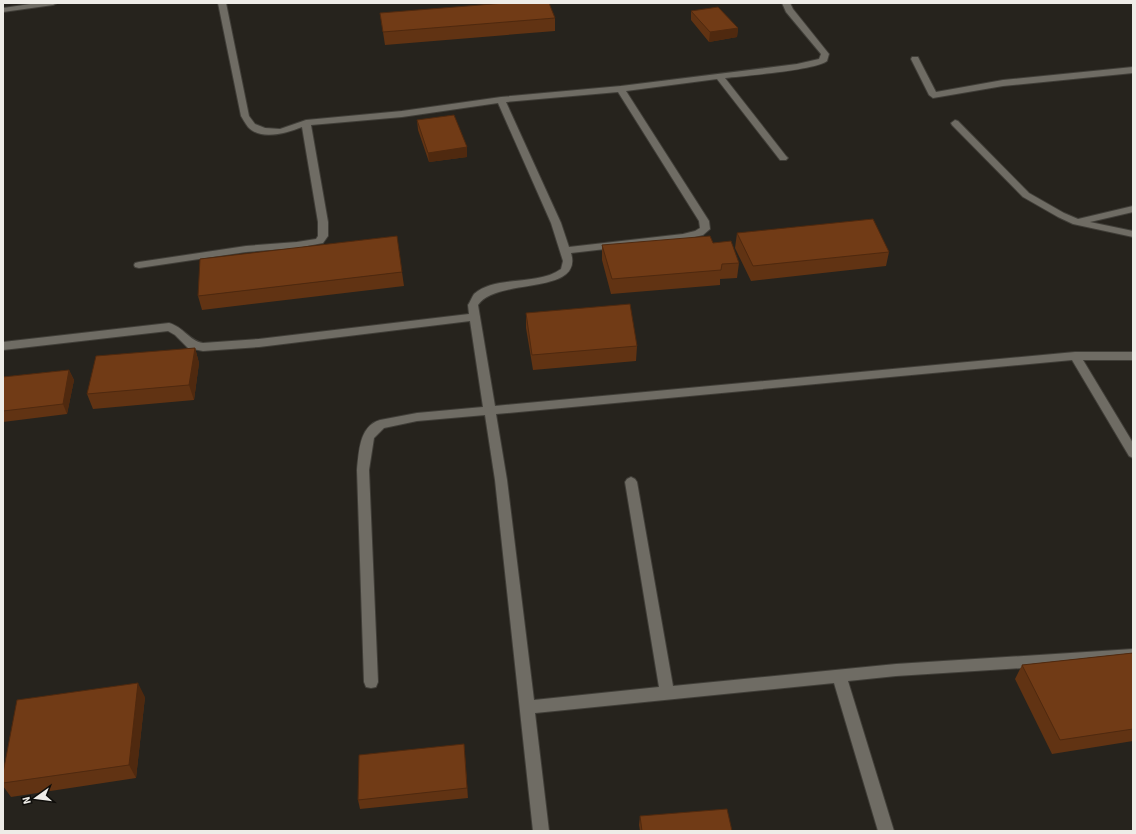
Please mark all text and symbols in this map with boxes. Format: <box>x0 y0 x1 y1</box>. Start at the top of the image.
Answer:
north arrow <box>16 778 56 818</box>
text: N <box>19 795 35 806</box>

